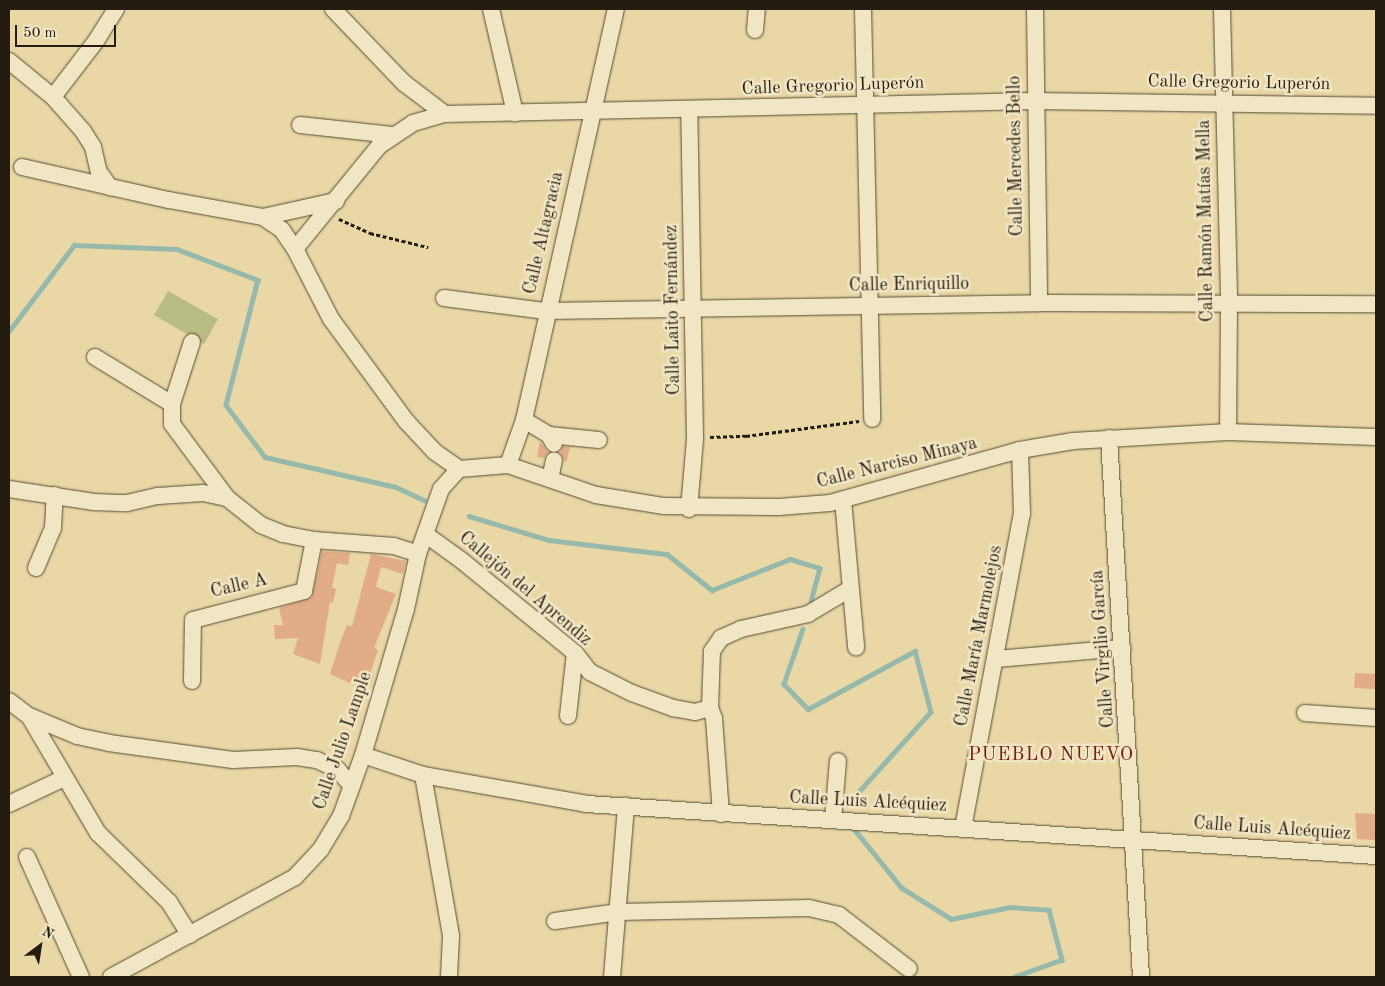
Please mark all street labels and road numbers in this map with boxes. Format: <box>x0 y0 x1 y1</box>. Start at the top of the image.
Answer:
street label: Calle Gregorio Luperón <box>1147 71 1331 95</box>
street label: Calle Gregorio Luperón <box>741 72 925 100</box>
street label: Calle Mercedes Bello <box>1004 75 1028 237</box>
street label: Calle Ramón Matías Mella <box>1193 120 1219 322</box>
street label: Calle Altagracia <box>519 169 569 297</box>
street label: Calle Laito Fernández <box>661 225 685 395</box>
street label: Calle Enriquillo <box>849 273 969 297</box>
street label: Calle Narciso Minaya <box>814 433 980 493</box>
street label: Callejón del Aprendiz <box>454 527 596 651</box>
street label: Calle María Marmolejos <box>951 543 1007 729</box>
street label: Calle A <box>208 569 270 603</box>
street label: Calle Virgilio García <box>1087 569 1119 729</box>
street label: Calle Julio Lample <box>309 669 377 813</box>
street label: Calle Luis Alcéquiez <box>789 787 947 817</box>
street label: Calle Luis Alcéquiez <box>1193 813 1351 845</box>

